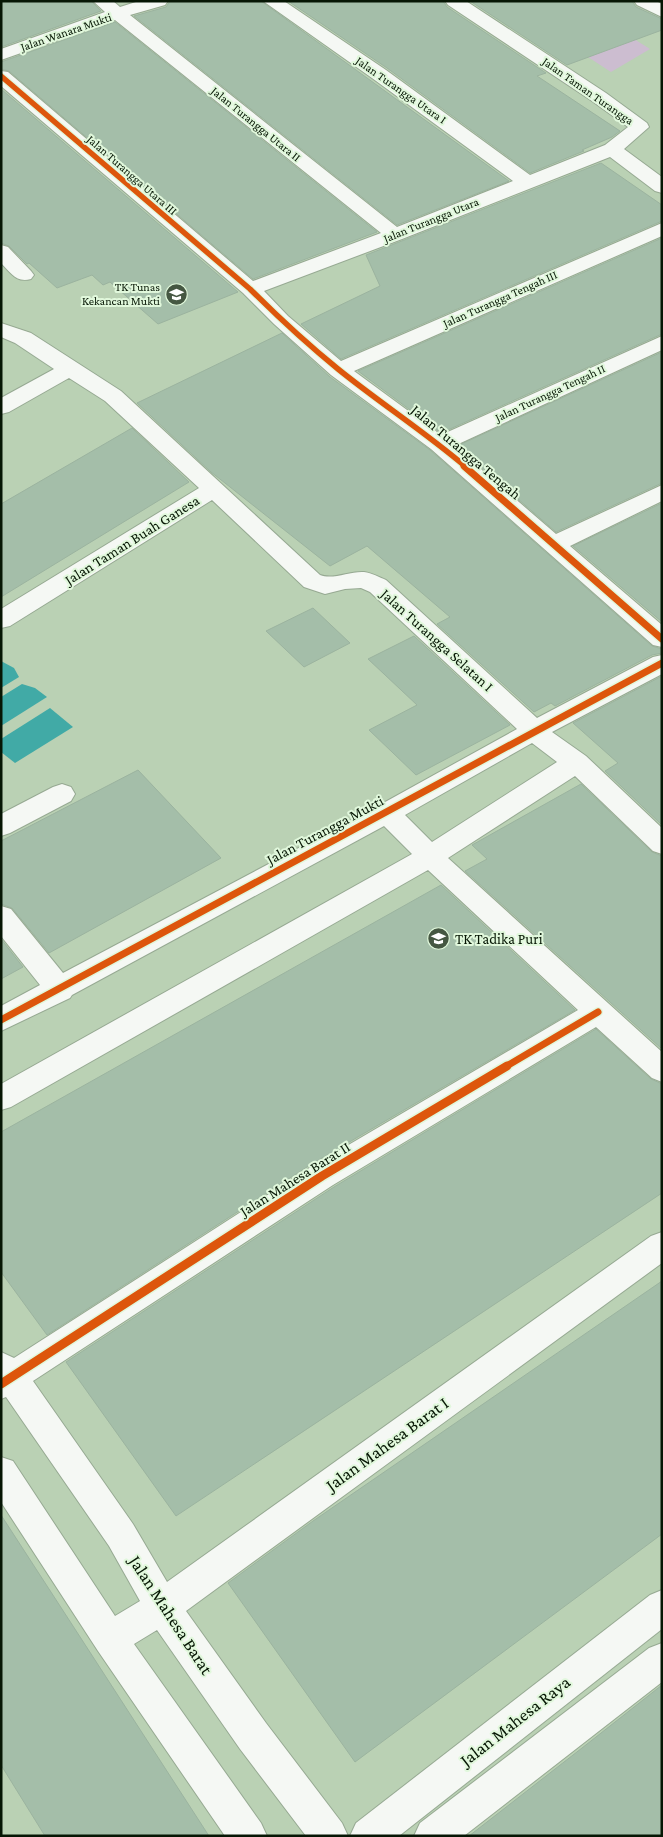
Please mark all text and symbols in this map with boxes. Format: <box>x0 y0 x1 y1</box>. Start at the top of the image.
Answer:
street label: Jalan Wanara Mukti <box>18 10 113 54</box>
street label: Jalan Turangga Utara I <box>352 53 449 127</box>
street label: Jalan Taman Turangga <box>539 54 637 128</box>
street label: Jalan Turangga Utara II <box>208 83 304 165</box>
street label: Jalan Turangga Utara III <box>83 131 180 218</box>
street label: Jalan Turangga Utara <box>380 194 481 246</box>
street label: Jalan Turangga Tengah III <box>440 267 560 331</box>
place label: TK Tunas Kekancan Mukti <box>82 280 160 308</box>
school or university icon: TK Tunas Kekancan Mukti <box>164 282 188 306</box>
street label: Jalan Turangga Tengah II <box>492 361 608 425</box>
street label: Jalan Turangga Tengah <box>406 400 524 503</box>
street label: Jalan Taman Buah Ganesa <box>60 492 203 590</box>
street label: Jalan Turangga Selatan I <box>376 584 496 695</box>
street label: Jalan Turangga Mukti <box>262 792 387 869</box>
school or university icon: TK Tadika Puri <box>427 927 451 951</box>
place label: TK Tadika Puri <box>455 931 543 947</box>
street label: Jalan Mahesa Barat II <box>235 1139 354 1221</box>
street label: Jalan Mahesa Barat I <box>320 1393 452 1496</box>
street label: Jalan Mahesa Barat <box>124 1550 218 1679</box>
street label: Jalan Mahesa Raya <box>454 1672 574 1771</box>

